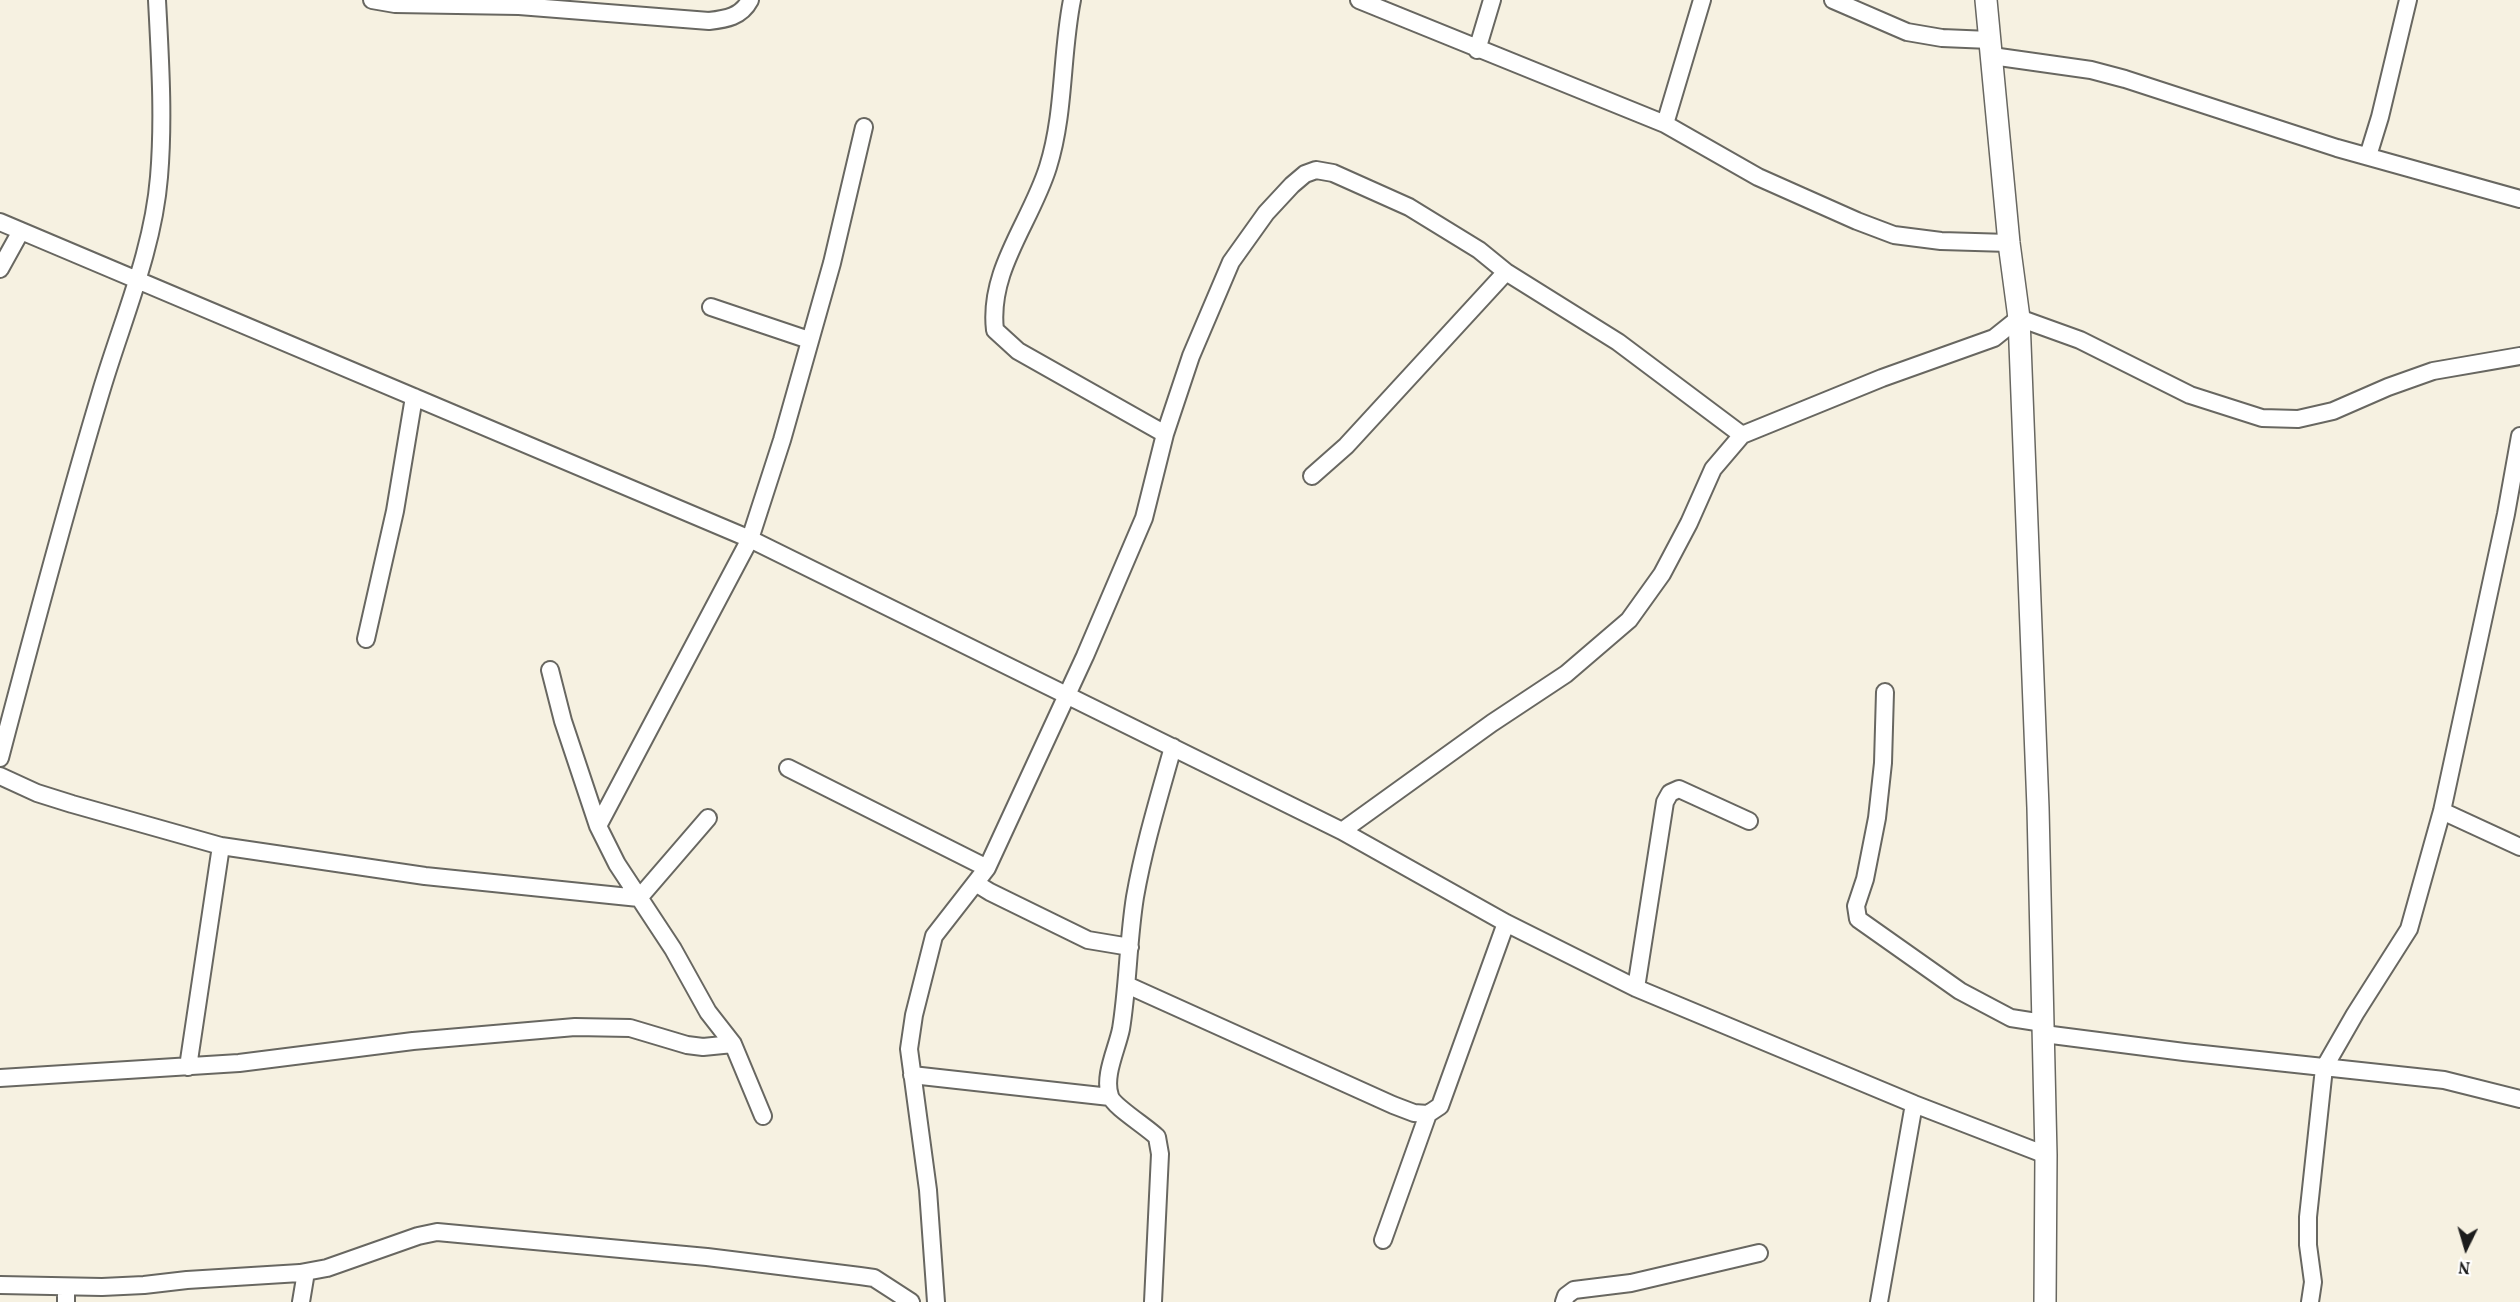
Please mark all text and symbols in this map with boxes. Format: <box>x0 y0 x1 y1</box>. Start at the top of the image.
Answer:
north arrow <box>2436 1218 2496 1278</box>
text: N <box>2458 1254 2471 1277</box>

